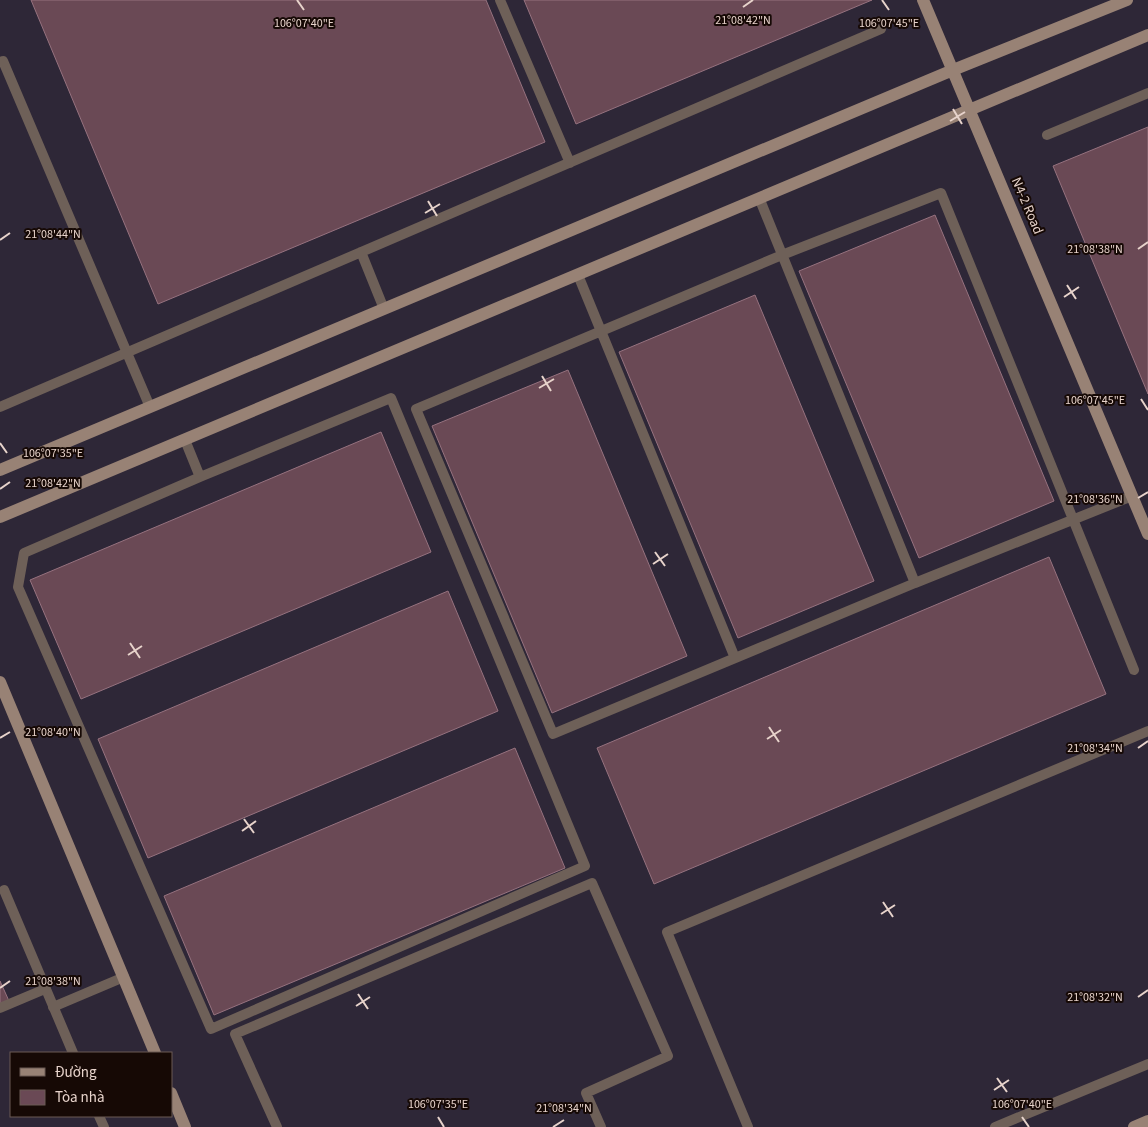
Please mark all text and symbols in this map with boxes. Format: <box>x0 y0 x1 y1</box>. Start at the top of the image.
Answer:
text: 21°08'42"N <box>715 12 771 29</box>
text: 106°07'40"E <box>274 15 334 32</box>
text: 106°07'45"E <box>859 15 919 32</box>
street label: N4-2 Road <box>1006 174 1048 238</box>
text: 21°08'44"N <box>25 226 81 243</box>
text: 21°08'38"N <box>1067 241 1123 258</box>
text: 106°07'45"E <box>1065 392 1125 409</box>
text: 106°07'35"E <box>23 445 83 462</box>
text: 21°08'42"N <box>25 475 81 492</box>
text: 21°08'36"N <box>1067 491 1123 508</box>
text: 21°08'40"N <box>25 724 81 741</box>
text: 21°08'34"N <box>1067 740 1123 757</box>
text: 21°08'38"N <box>25 973 81 990</box>
text: 21°08'32"N <box>1067 989 1123 1006</box>
legend <box>10 1052 172 1117</box>
text: Đường <box>55 1062 97 1083</box>
text: Tòa nhà <box>55 1087 104 1108</box>
text: 106°07'35"E <box>408 1096 468 1113</box>
text: 106°07'40"E <box>992 1096 1052 1113</box>
text: 21°08'34"N <box>536 1100 592 1117</box>

